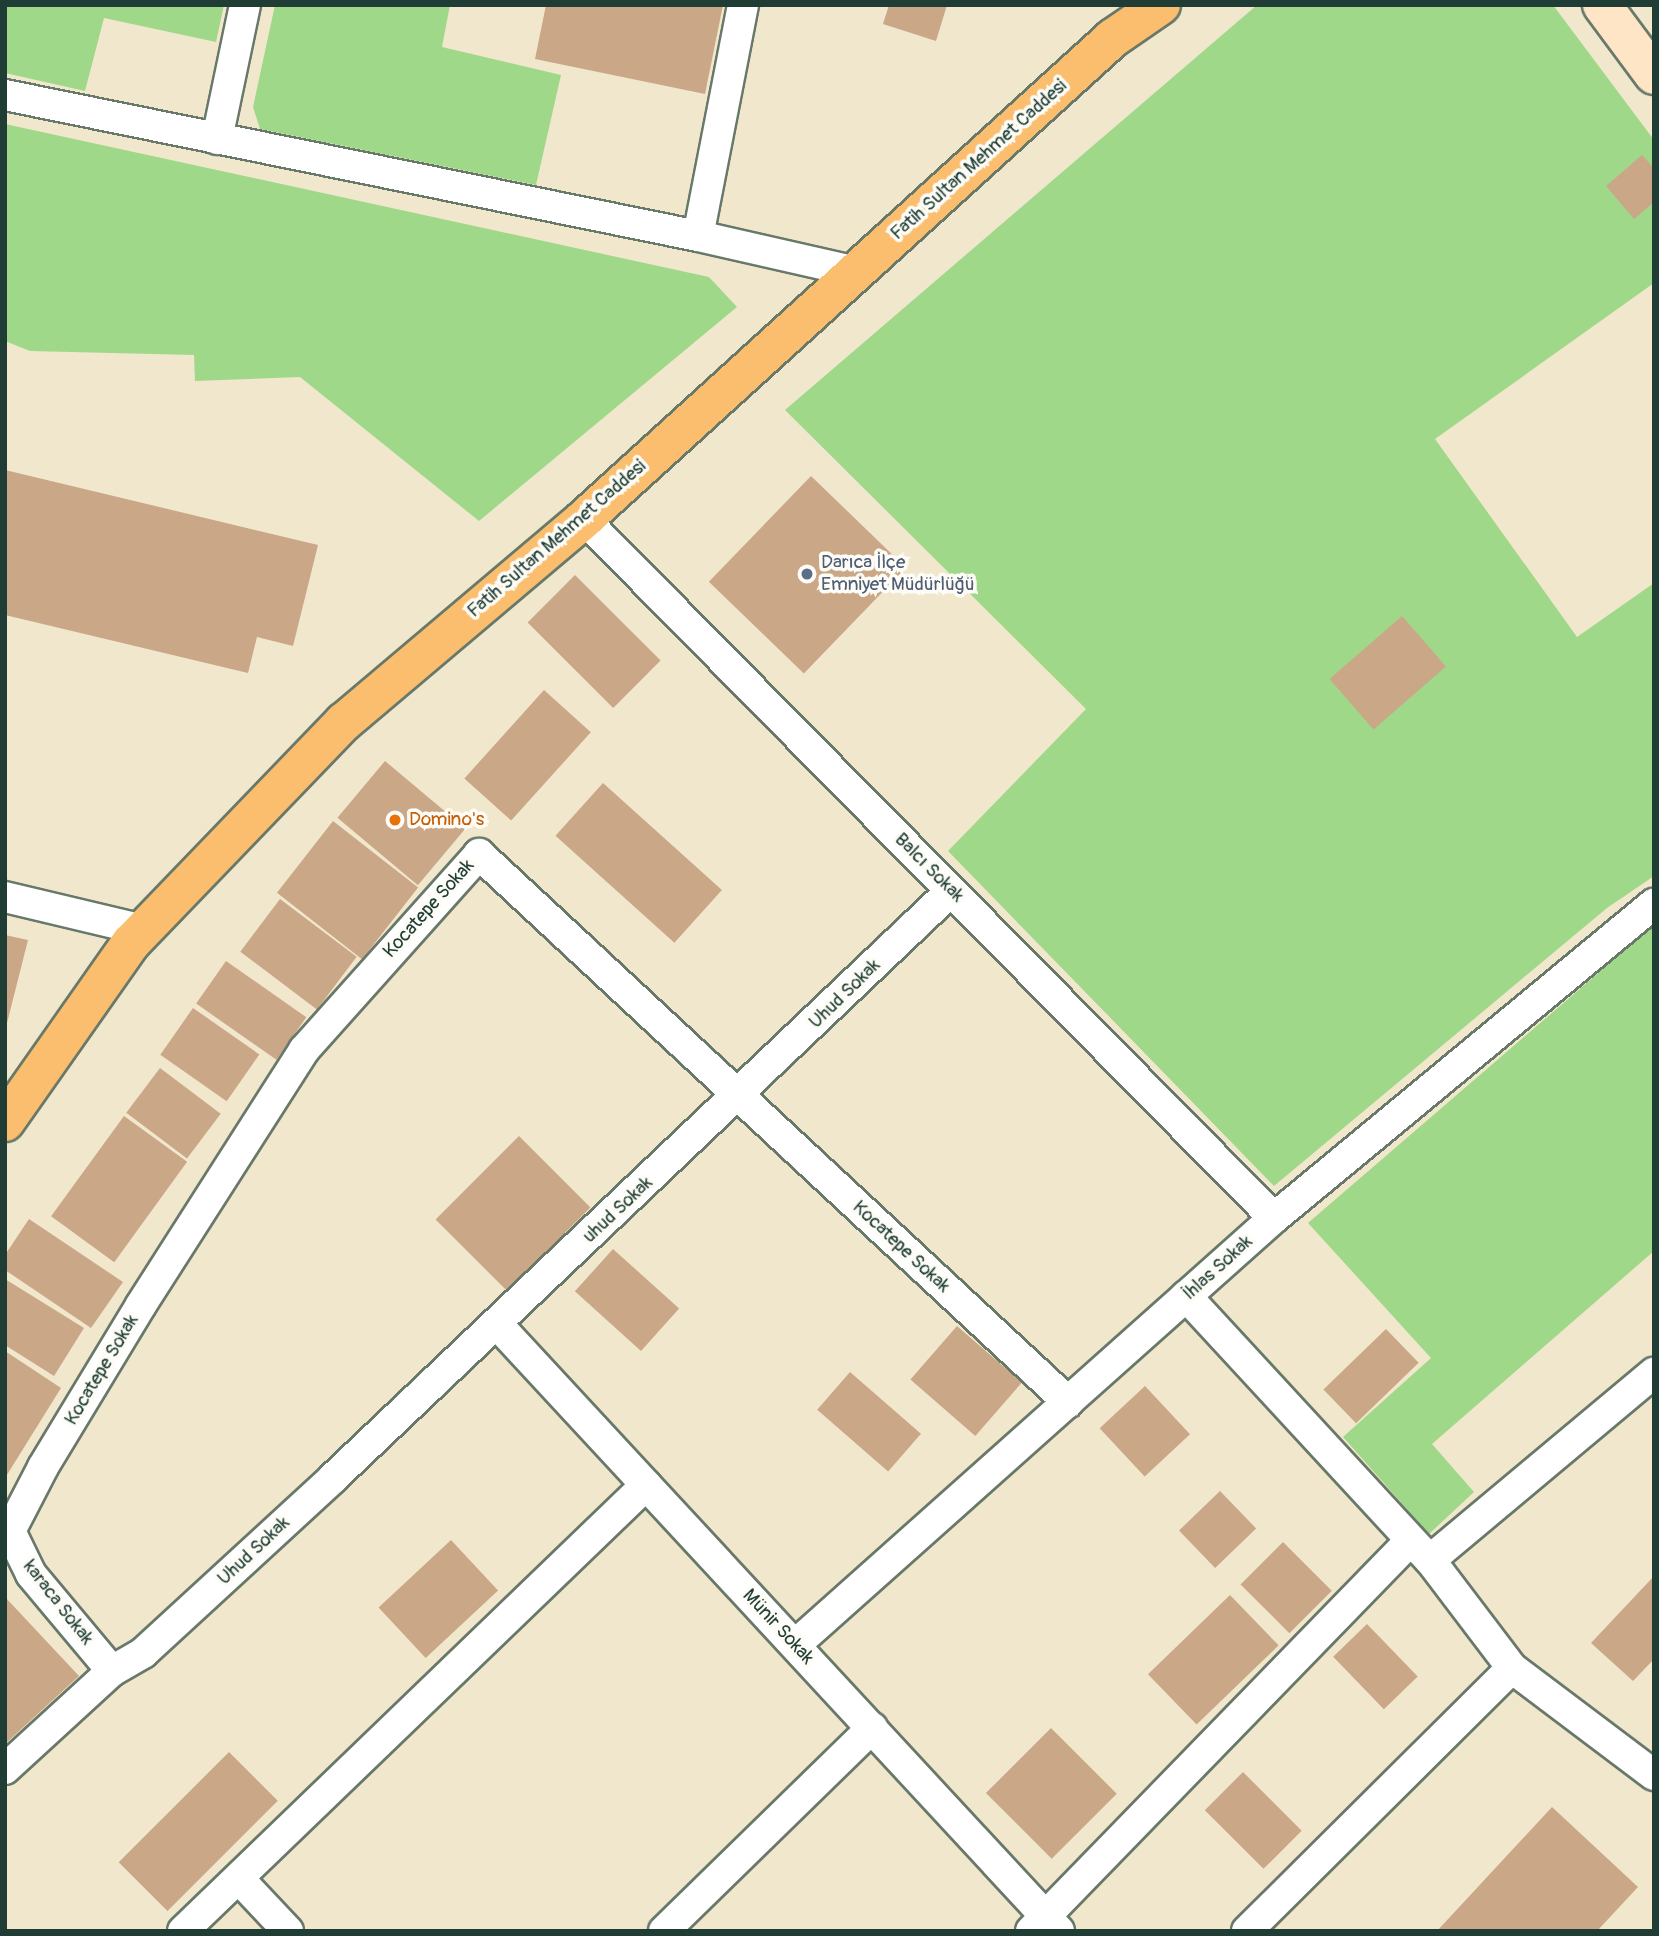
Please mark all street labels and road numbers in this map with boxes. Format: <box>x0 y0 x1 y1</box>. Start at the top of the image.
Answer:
street label: Fatih Sultan Mehmet Caddesi <box>886 75 1072 245</box>
street label: Fatih Sultan Mehmet Caddesi <box>463 455 651 623</box>
street label: Balcı Sokak <box>889 828 969 908</box>
street label: Kocatepe Sokak <box>379 855 479 963</box>
street label: Uhud Sokak <box>805 954 885 1034</box>
street label: uhud Sokak <box>578 1172 658 1248</box>
street label: Kocatepe Sokak <box>848 1196 954 1298</box>
street label: İhlas Sokak <box>1178 1231 1258 1305</box>
street label: Kocatepe Sokak <box>60 1311 144 1429</box>
street label: Uhud Sokak <box>213 1512 295 1590</box>
street label: karaca Sokak <box>18 1556 98 1650</box>
street label: Münir Sokak <box>737 1585 819 1669</box>

